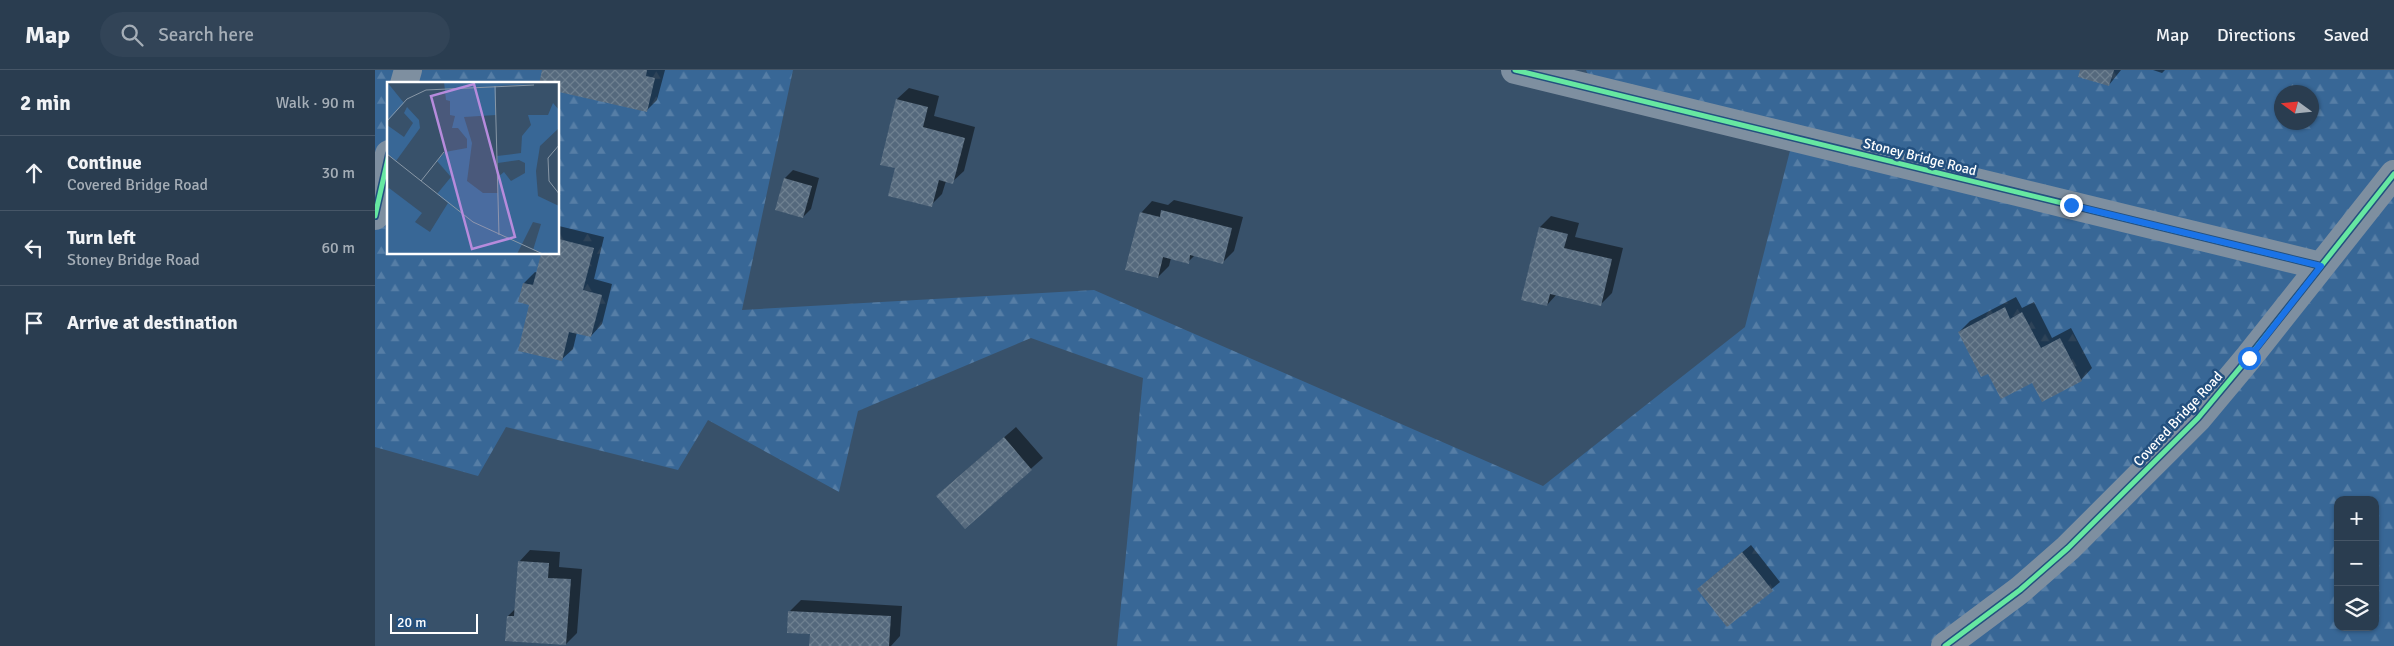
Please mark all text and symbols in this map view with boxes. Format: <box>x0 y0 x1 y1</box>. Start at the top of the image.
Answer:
search box <box>100 12 450 57</box>
text: Map <box>25 20 70 50</box>
icon: search <box>118 21 146 49</box>
text: Search here <box>158 23 254 47</box>
text: Map <box>2156 24 2189 46</box>
text: Directions <box>2217 24 2296 46</box>
text: Saved <box>2324 24 2369 46</box>
inset map <box>387 82 560 255</box>
north arrow <box>2274 85 2319 130</box>
text: 2 min <box>20 90 71 116</box>
text: Walk · 90 m <box>276 93 355 113</box>
street label: Stoney Bridge Road <box>1862 135 1978 179</box>
text: Continue <box>67 151 142 175</box>
icon: ahead <box>20 159 48 187</box>
text: 30 m <box>321 163 355 183</box>
text: Covered Bridge Road <box>67 175 208 195</box>
route end <box>2060 194 2083 217</box>
text: Turn left <box>67 226 136 250</box>
icon: left <box>20 234 48 262</box>
text: 60 m <box>321 238 355 258</box>
text: Stoney Bridge Road <box>67 250 200 270</box>
icon: arrive <box>20 309 48 337</box>
text: Arrive at destination <box>67 311 238 335</box>
route start <box>2238 347 2261 370</box>
street label: Covered Bridge Road <box>2130 368 2226 470</box>
map controls <box>2334 496 2379 631</box>
button: + <box>2334 496 2379 541</box>
button: − <box>2334 541 2379 586</box>
button: layers <box>2334 586 2379 631</box>
scale bar <box>390 611 477 634</box>
text: 20 m <box>397 614 426 631</box>

